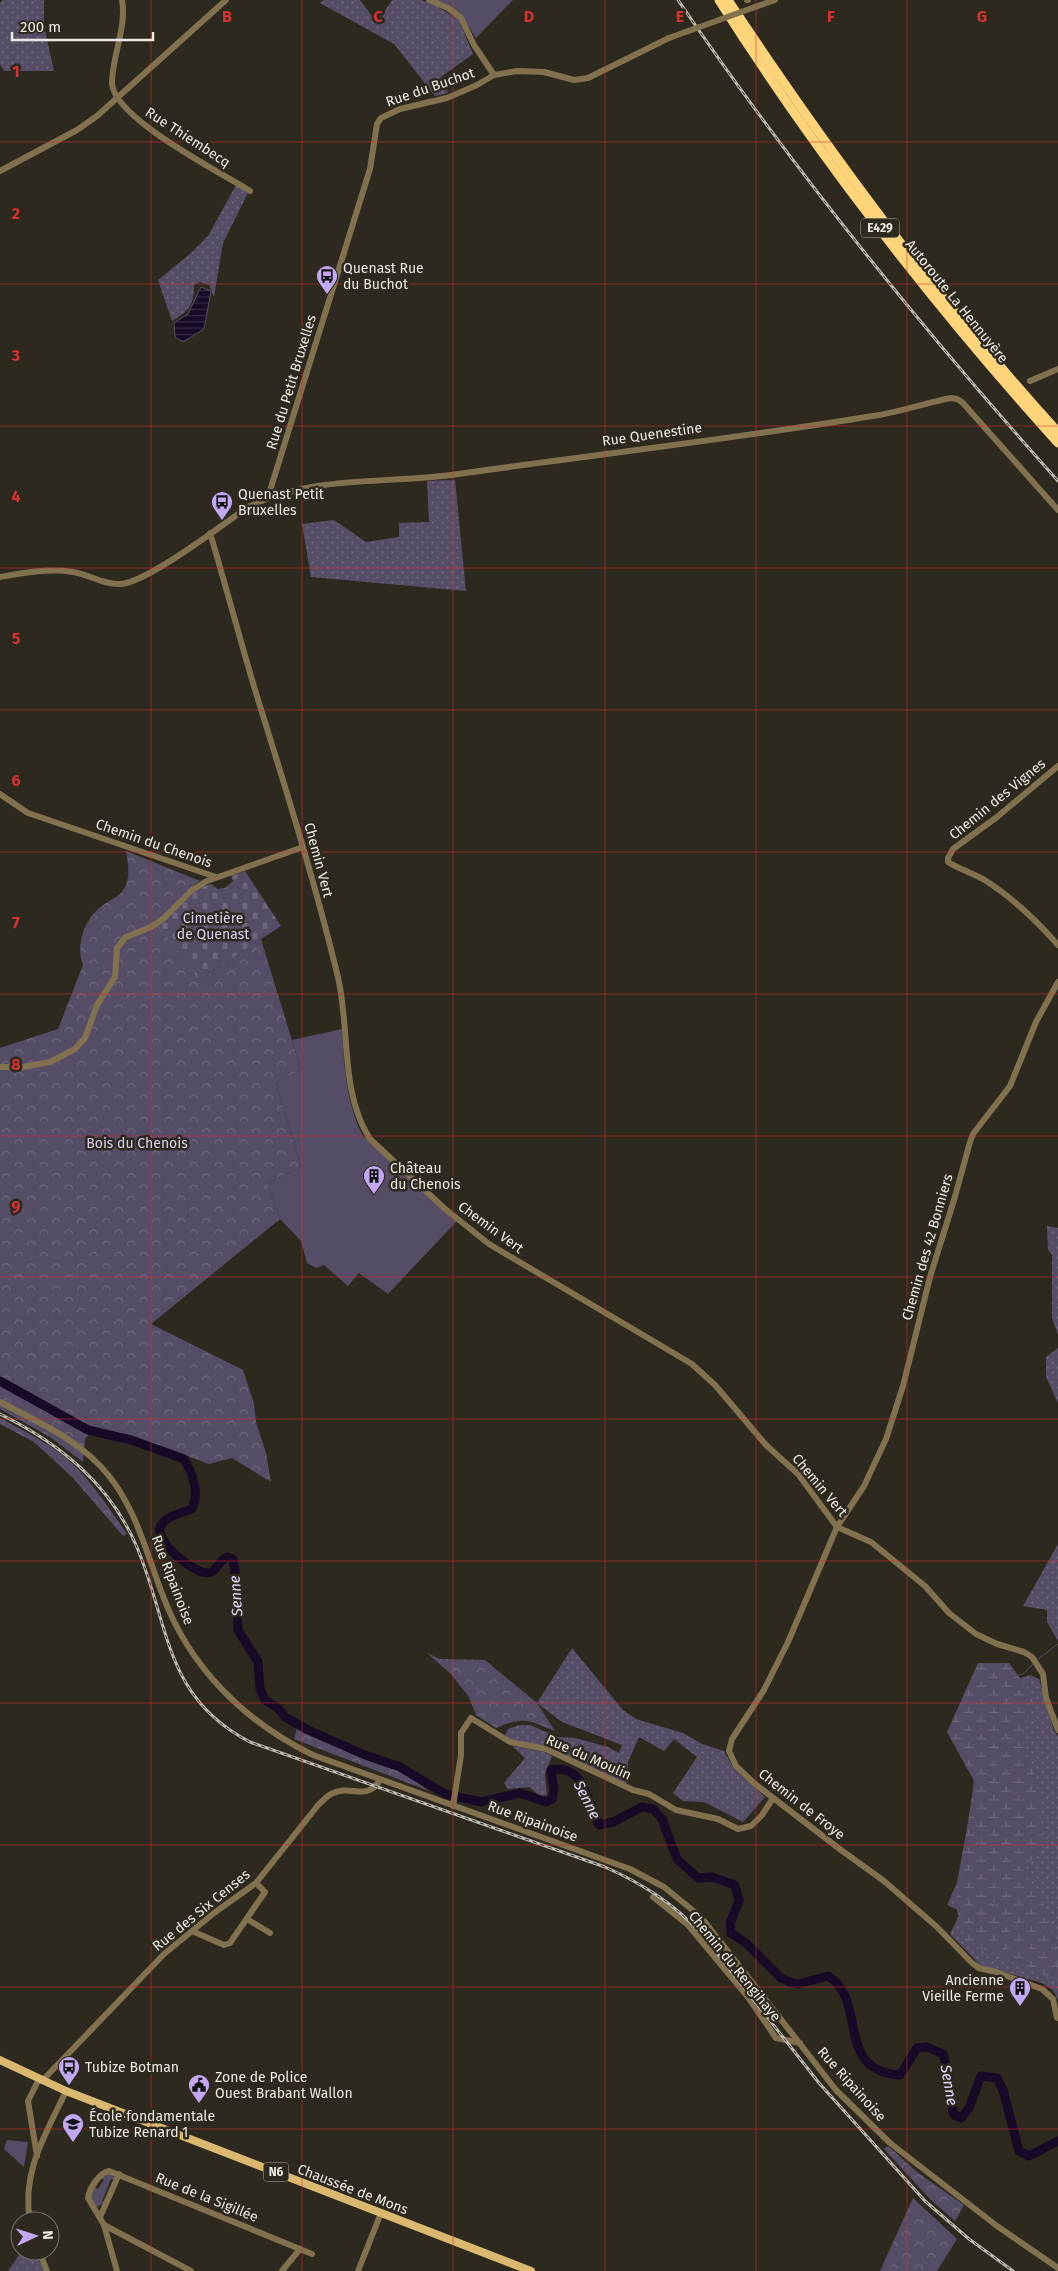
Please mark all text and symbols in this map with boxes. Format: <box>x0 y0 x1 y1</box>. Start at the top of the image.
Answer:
text: B <box>222 7 232 26</box>
text: C <box>373 7 383 26</box>
text: D <box>524 7 534 26</box>
text: E <box>676 7 684 26</box>
text: F <box>827 7 835 26</box>
text: G <box>977 7 987 26</box>
scale bar <box>12 10 154 42</box>
text: 200 m <box>20 18 61 36</box>
text: 1 <box>12 62 20 81</box>
street label: Rue du Buchot <box>383 64 478 111</box>
street label: Rue Thiembecq <box>142 104 233 171</box>
text: 2 <box>12 204 20 223</box>
road number: E429 <box>861 218 899 238</box>
street label: Autoroute La Hennuyère <box>902 236 1012 366</box>
place label: Quenast Rue du Buchot <box>343 260 424 293</box>
bus stop icon: Quenast Rue du Buchot <box>315 264 339 295</box>
street label: Rue du Petit Bruxelles <box>263 312 320 452</box>
text: 3 <box>11 346 20 365</box>
street label: Rue Quenestine <box>601 419 703 450</box>
place label: Quenast Petit Bruxelles <box>238 486 325 519</box>
text: 4 <box>11 487 21 506</box>
bus stop icon: Quenast Petit Bruxelles <box>210 490 234 521</box>
text: 5 <box>12 629 21 648</box>
street label: Chemin des Vignes <box>946 755 1049 843</box>
text: 6 <box>11 771 21 790</box>
street label: Chemin du Chenois <box>93 816 215 872</box>
street label: Chemin Vert <box>300 821 337 900</box>
park label: Cimetière de Quenast <box>177 910 250 943</box>
text: 7 <box>12 913 20 932</box>
text: 8 <box>11 1055 21 1074</box>
park label: Bois du Chenois <box>86 1135 188 1152</box>
place label: Château du Chenois <box>390 1160 461 1193</box>
building icon: Château du Chenois <box>362 1164 386 1195</box>
street label: Chemin des 42 Bonniers <box>898 1171 957 1322</box>
text: 9 <box>12 1197 21 1216</box>
street label: Chemin Vert <box>455 1198 528 1257</box>
street label: Chemin Vert <box>788 1450 851 1521</box>
street label: Rue Ripainoise <box>148 1533 197 1627</box>
water label: Senne <box>226 1575 246 1618</box>
street label: Rue du Moulin <box>543 1731 634 1784</box>
street label: Chemin de Froye <box>755 1765 848 1843</box>
water label: Senne <box>569 1777 604 1823</box>
street label: Rue Ripainoise <box>485 1797 580 1846</box>
street label: Rue des Six Censes <box>149 1866 254 1955</box>
street label: Chemin du Rengihaye <box>685 1908 784 2025</box>
place label: Ancienne Vieille Ferme <box>922 1972 1004 2005</box>
building icon: Ancienne Vieille Ferme <box>1008 1976 1032 2007</box>
street label: Rue Ripainoise <box>814 2043 890 2125</box>
bus stop icon: Tubize Botman <box>57 2055 81 2086</box>
place label: Tubize Botman <box>85 2059 179 2076</box>
water label: Senne <box>936 2062 961 2107</box>
place label: Zone de Police Ouest Brabant Wallon <box>215 2069 353 2102</box>
public building icon: Zone de Police Ouest Brabant Wallon <box>187 2073 211 2104</box>
place label: École fondamentale Tubize Renard 1 <box>89 2107 215 2141</box>
school or university icon: École fondamentale Tubize Renard 1 <box>61 2112 85 2143</box>
street label: Chaussée de Mons <box>295 2161 411 2219</box>
road number: N6 <box>264 2162 288 2182</box>
street label: Rue de la Sigillée <box>153 2169 261 2226</box>
north arrow <box>10 2211 60 2261</box>
text: N <box>39 2230 56 2240</box>

